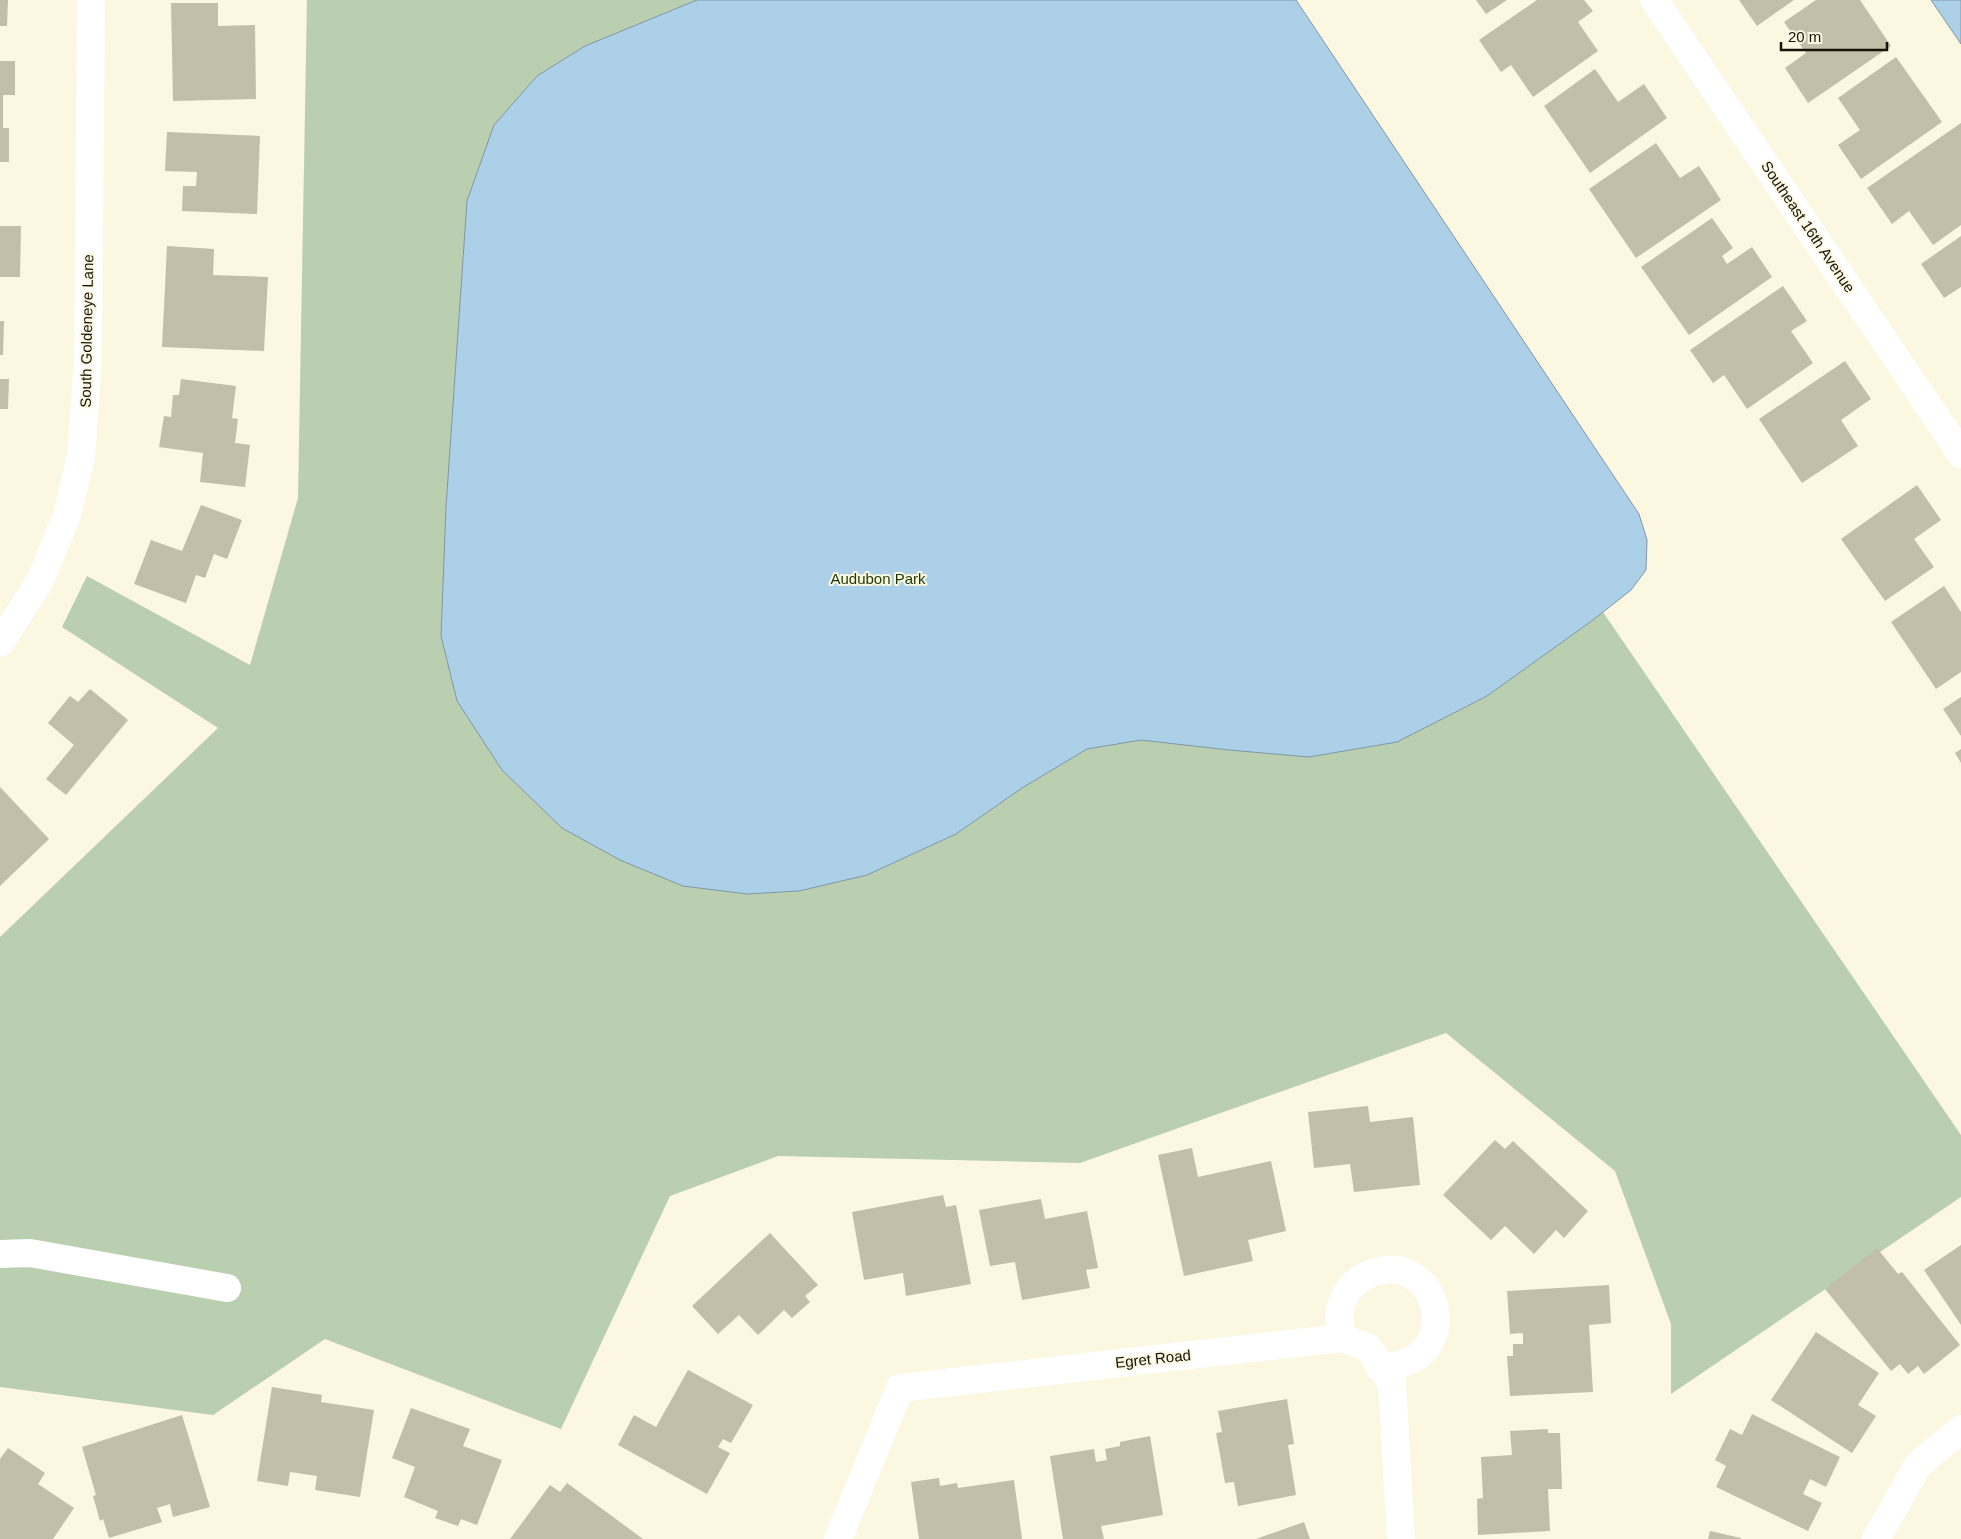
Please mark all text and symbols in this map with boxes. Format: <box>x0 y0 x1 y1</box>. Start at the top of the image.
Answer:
scale bar <box>1781 20 1887 52</box>
text: 20 m <box>1788 28 1821 45</box>
street label: Southeast 16th Avenue <box>1758 158 1859 296</box>
street label: South Goldeneye Lane <box>77 254 96 408</box>
park label: Audubon Park <box>830 570 926 587</box>
street label: Egret Road <box>1114 1346 1192 1371</box>

